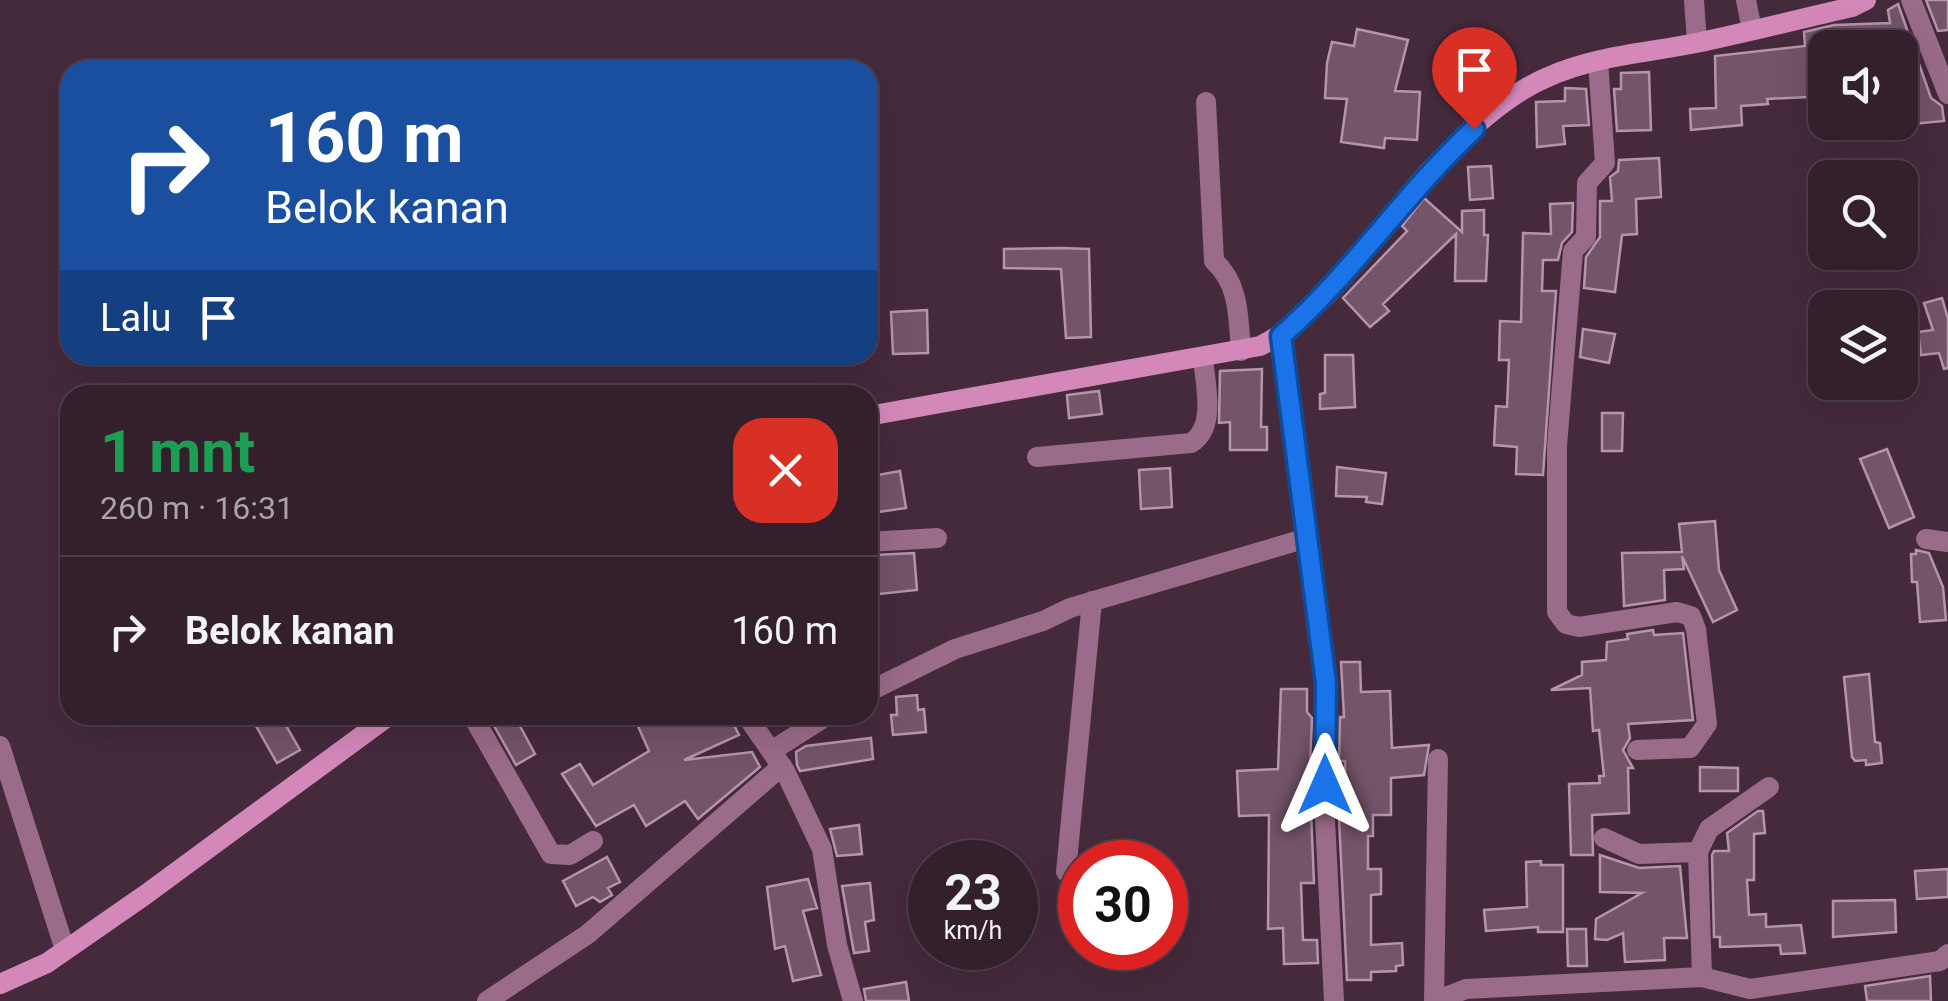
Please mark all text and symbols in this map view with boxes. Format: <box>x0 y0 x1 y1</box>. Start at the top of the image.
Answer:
pin <box>1432 27 1517 130</box>
map controls <box>1808 30 1918 400</box>
button: sound <box>1808 30 1918 140</box>
icon: arrive <box>1447 42 1502 97</box>
text: 160 m <box>265 97 464 179</box>
icon: right <box>100 100 230 230</box>
button: search <box>1808 160 1918 270</box>
text: Belok kanan <box>265 181 509 234</box>
icon: arrive <box>191 290 246 345</box>
button: layers <box>1808 290 1918 400</box>
text: Lalu <box>100 296 171 340</box>
text: 1 mnt <box>100 416 255 487</box>
button: close <box>733 418 838 523</box>
text: 260 m · 16:31 <box>100 489 294 527</box>
icon: right <box>100 604 155 659</box>
text: Belok kanan <box>185 609 395 653</box>
text: 160 m <box>731 609 838 653</box>
position arrow <box>1273 733 1377 837</box>
speed limit sign: 30 <box>1058 840 1188 970</box>
text: 23 <box>944 864 1002 922</box>
text: km/h <box>944 916 1002 945</box>

